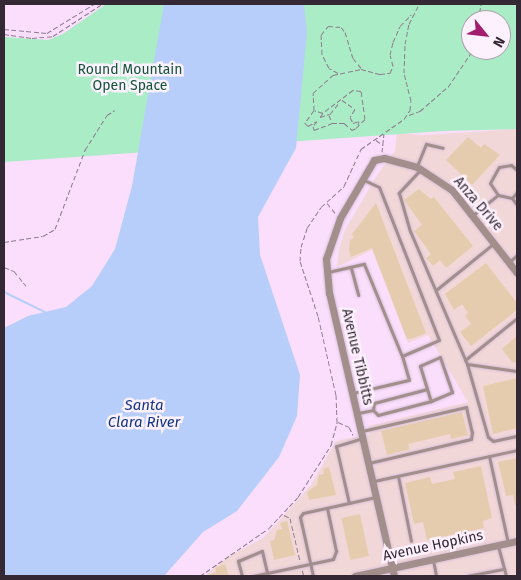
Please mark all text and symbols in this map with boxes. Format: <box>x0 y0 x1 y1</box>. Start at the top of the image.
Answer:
north arrow <box>461 10 511 60</box>
text: N <box>489 34 508 50</box>
park label: Round Mountain Open Space <box>77 62 183 94</box>
street label: Anza Drive <box>450 173 506 235</box>
street label: Avenue Tibbitts <box>338 307 376 407</box>
water label: Santa Clara River <box>108 396 180 431</box>
street label: Avenue Hopkins <box>381 527 485 565</box>

